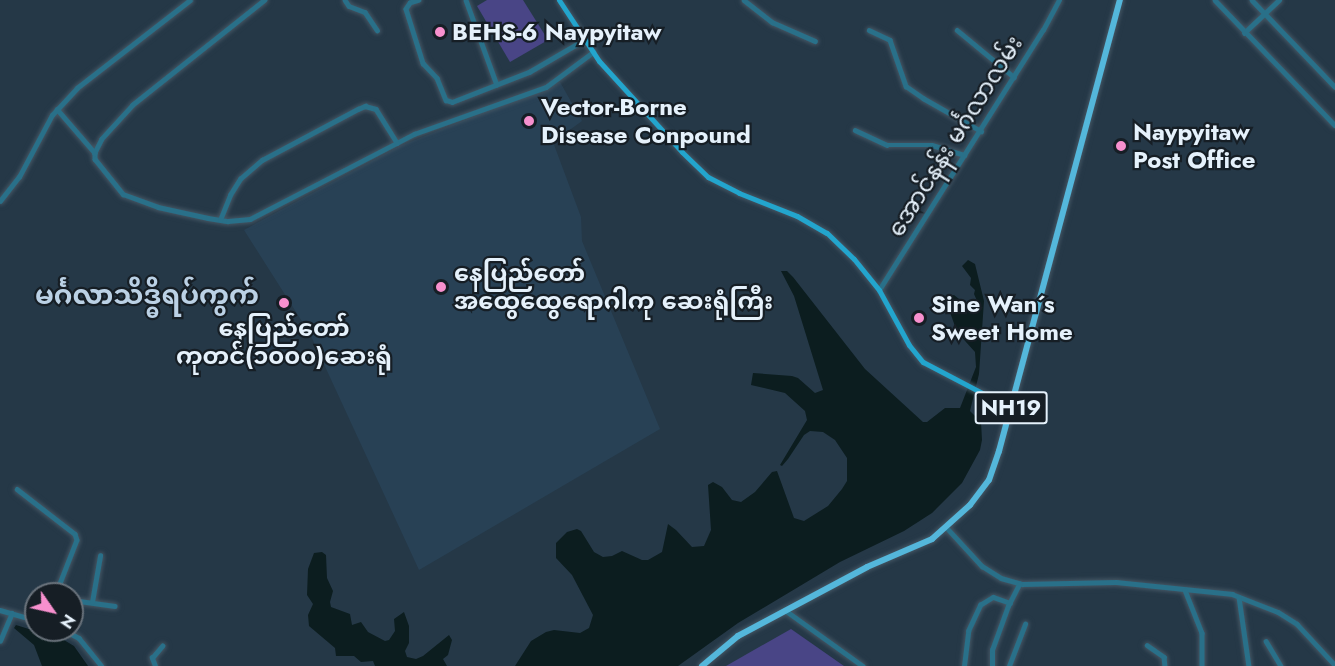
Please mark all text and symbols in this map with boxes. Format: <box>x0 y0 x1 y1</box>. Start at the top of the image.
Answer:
place label: BEHS-6 Naypyitaw <box>452 18 662 46</box>
marker: BEHS-6 Naypyitaw <box>433 25 447 39</box>
street label: အောင်နန်း မင်္ဂလာလမ်း <box>881 30 1029 242</box>
place label: Vector-Borne Disease Conpound <box>541 93 751 149</box>
marker: Vector-Borne Disease Conpound <box>522 114 536 128</box>
place label: Naypyitaw Post Office <box>1133 118 1256 174</box>
marker: Naypyitaw Post Office <box>1114 139 1128 153</box>
place label: နေပြည်တော် အထွေထွေရောဂါကု ဆေးရုံကြီး <box>454 259 773 315</box>
marker: နေပြည်တော် အထွေထွေရောဂါကု ဆေးရုံကြီး <box>432 278 450 296</box>
district label: မင်္ဂလာသိဒ္ဓိရပ်ကွက် <box>35 279 259 311</box>
place label: Sine Wan´s Sweet Home <box>931 290 1073 346</box>
marker: နေပြည်တော် ကုတင်(၁၀၀၀)ဆေးရုံ <box>275 294 293 312</box>
marker: Sine Wan´s Sweet Home <box>912 311 926 325</box>
place label: နေပြည်တော် ကုတင်(၁၀၀၀)ဆေးရုံ <box>176 314 392 370</box>
road number: NH19 <box>974 389 1048 427</box>
north arrow <box>24 582 84 642</box>
text: N <box>55 610 81 633</box>

